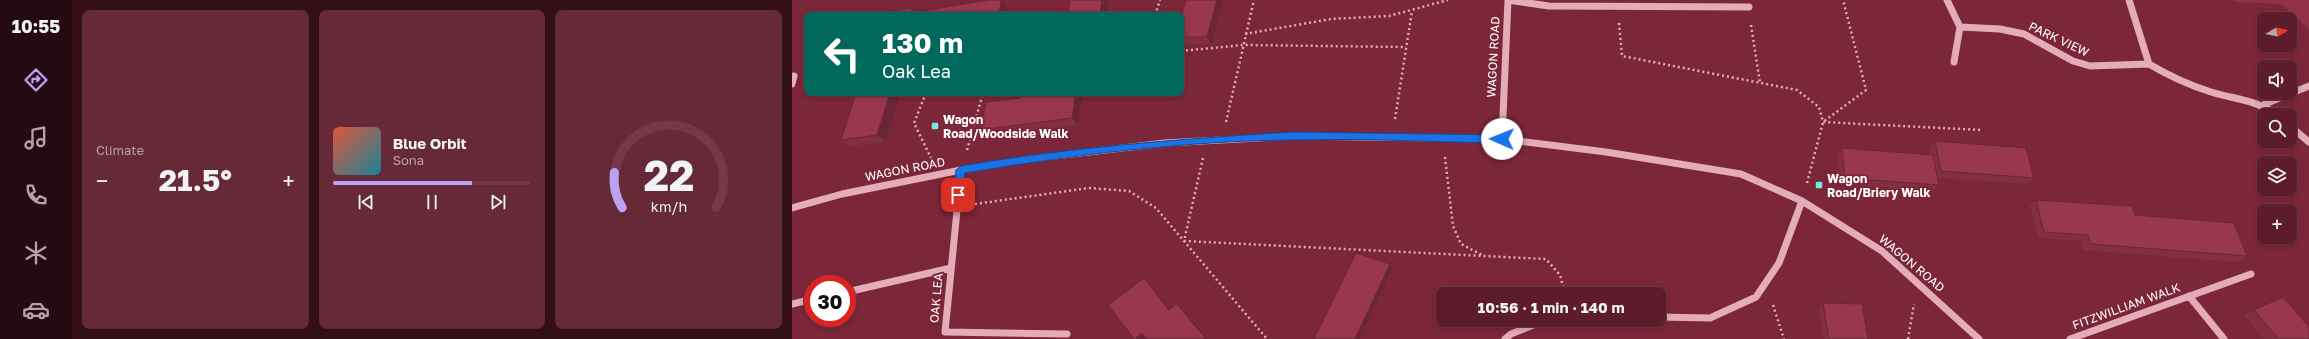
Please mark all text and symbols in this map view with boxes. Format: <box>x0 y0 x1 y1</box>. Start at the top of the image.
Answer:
north arrow <box>2257 12 2297 52</box>
map controls <box>2257 12 2297 244</box>
text: 10:55 <box>12 15 60 37</box>
street label: WAGON ROAD <box>1483 16 1503 98</box>
street label: PARK VIEW <box>2026 18 2092 60</box>
text: 130 m <box>882 26 963 59</box>
icon: left <box>816 28 868 80</box>
text: Oak Lea <box>882 60 951 82</box>
button: sound <box>2257 60 2297 100</box>
icon: directions <box>22 66 50 94</box>
button: search <box>2257 108 2297 148</box>
place label: Wagon Road/Woodside Walk <box>943 112 1068 141</box>
position arrow <box>1481 118 1523 160</box>
marker: Wagon Road/Woodside Walk <box>930 121 940 131</box>
icon: music <box>22 124 50 152</box>
text: Blue Orbit <box>393 134 467 152</box>
text: Climate <box>96 142 144 158</box>
text: 22 <box>643 149 694 199</box>
text: Sona <box>393 152 424 168</box>
street label: WAGON ROAD <box>864 154 946 184</box>
button: layers <box>2257 156 2297 196</box>
text: 21.5° <box>159 162 232 198</box>
text: − <box>96 167 108 194</box>
text: + <box>283 167 295 194</box>
place label: Wagon Road/Briery Walk <box>1827 171 1931 200</box>
pin <box>941 178 975 212</box>
marker: Wagon Road/Briery Walk <box>1814 180 1824 190</box>
icon: phone <box>22 181 50 209</box>
icon: arrive <box>947 184 969 206</box>
icon: previous <box>355 191 377 213</box>
icon: pause <box>421 191 443 213</box>
icon: next <box>487 191 509 213</box>
text: km/h <box>650 197 687 214</box>
button: + <box>2257 204 2297 244</box>
street label: WAGON ROAD <box>1876 231 1948 295</box>
icon: climate <box>22 239 50 267</box>
street label: OAK LEA <box>926 272 946 324</box>
speed limit sign: 30 <box>804 275 856 327</box>
street label: FITZWILLIAM WALK <box>2070 280 2182 332</box>
icon: car <box>22 296 50 324</box>
text: 10:56 · 1 min · 140 m <box>1477 298 1625 316</box>

